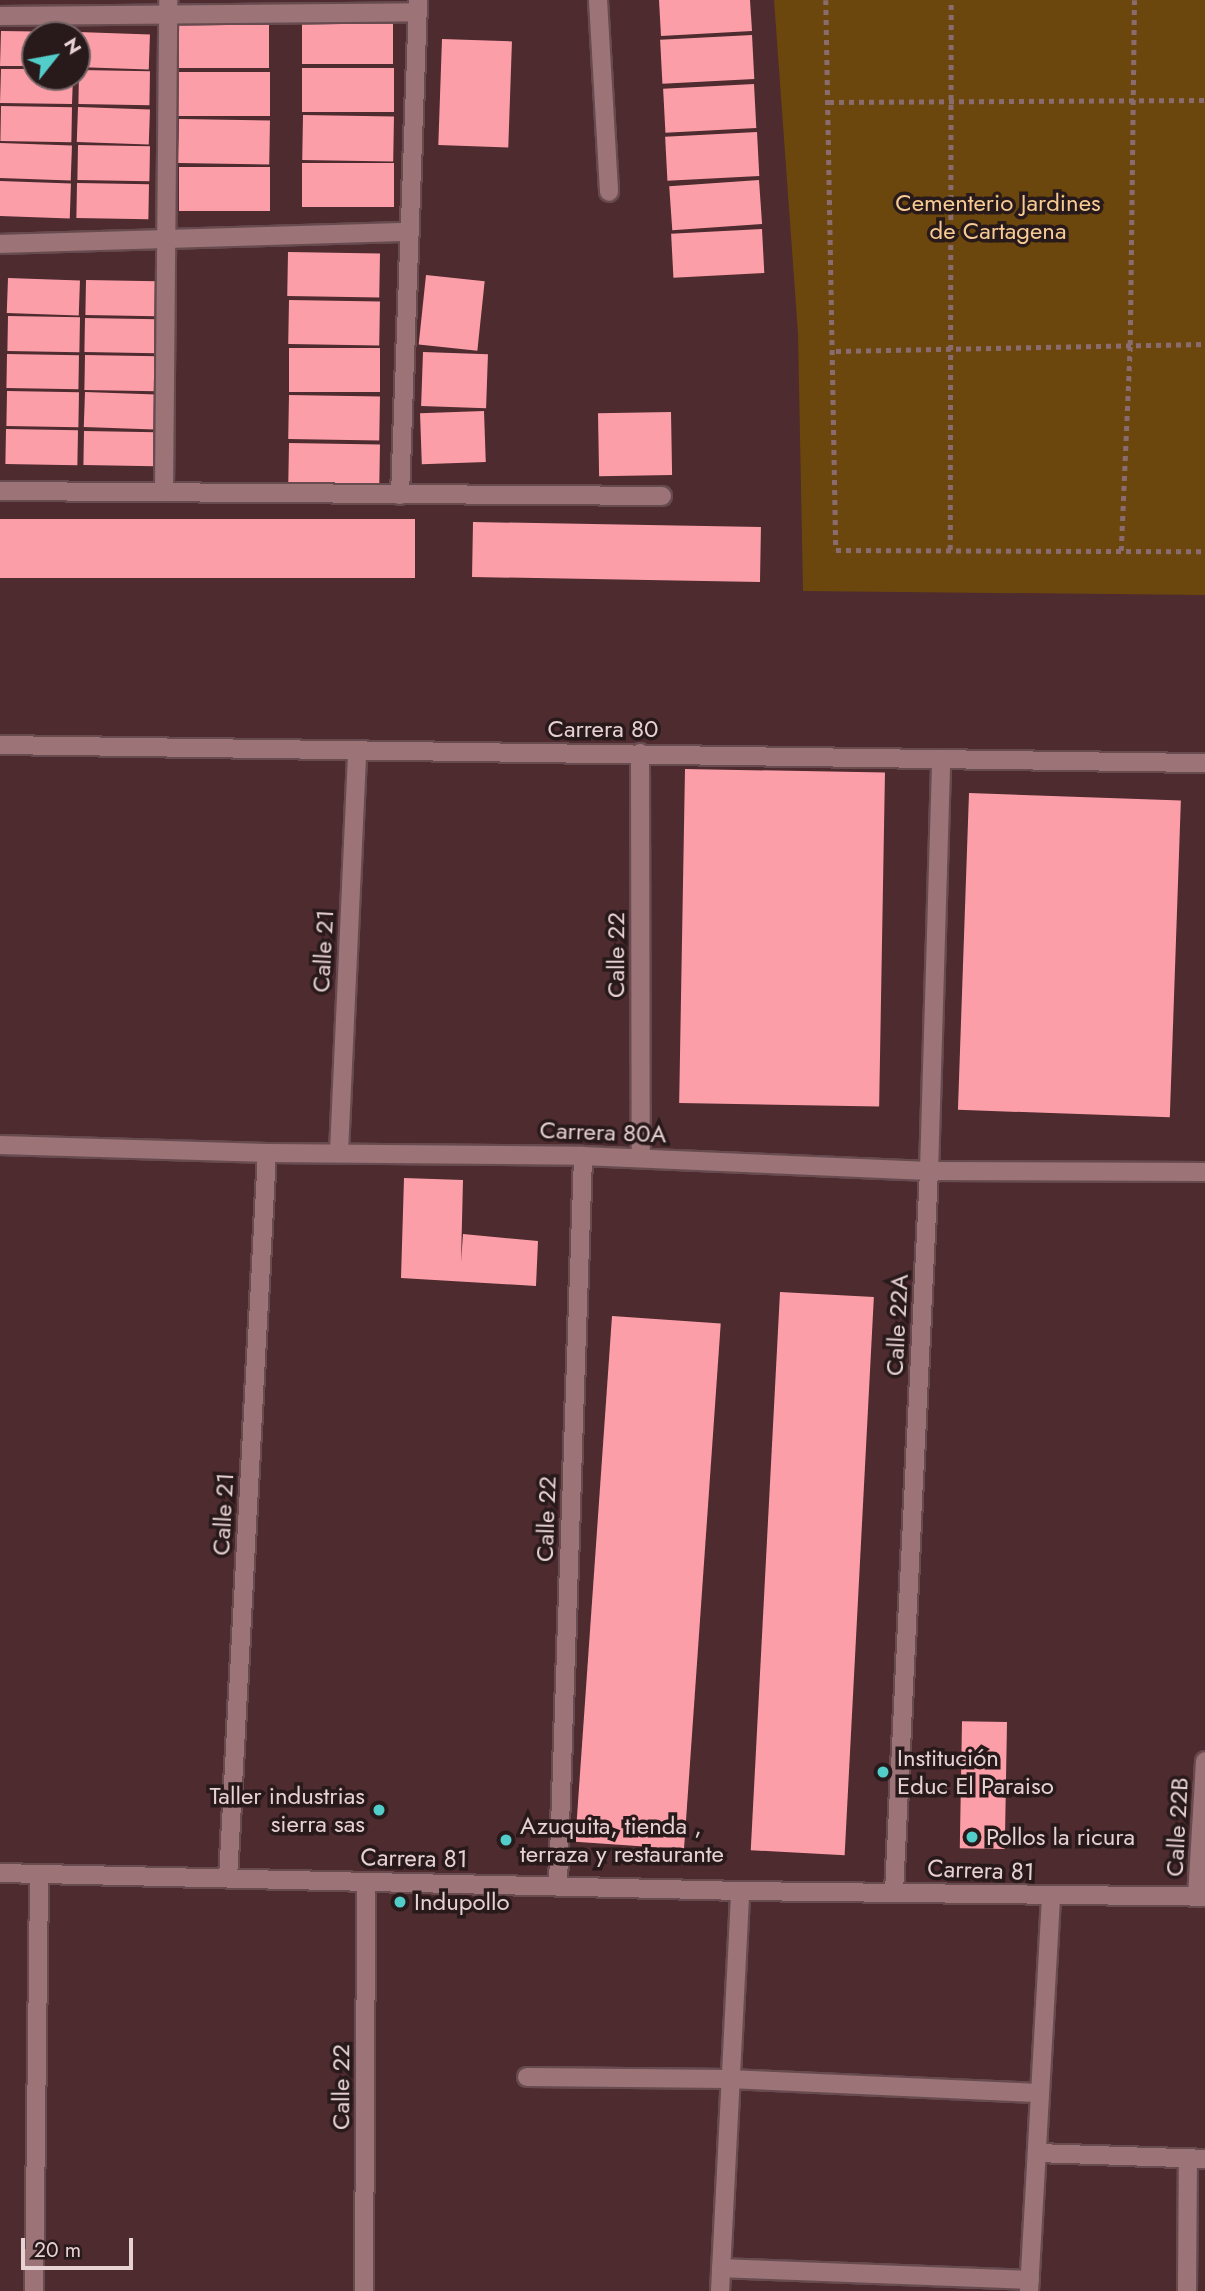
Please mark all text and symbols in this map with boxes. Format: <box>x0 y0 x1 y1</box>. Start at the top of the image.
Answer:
north arrow <box>21 21 91 91</box>
text: N <box>57 33 88 59</box>
park label: Cementerio Jardines de Cartagena <box>895 189 1101 245</box>
street label: Carrera 80 <box>548 715 658 743</box>
street label: Calle 21 <box>306 909 340 993</box>
street label: Calle 22 <box>602 912 630 998</box>
street label: Carrera 80A <box>539 1115 667 1149</box>
street label: Calle 22A <box>880 1273 914 1377</box>
street label: Calle 21 <box>206 1472 240 1556</box>
street label: Calle 22 <box>530 1476 562 1562</box>
place label: Institución Educ El Paraiso <box>897 1744 1054 1800</box>
marker: Institución Educ El Paraiso <box>875 1764 891 1780</box>
street label: Calle 22B <box>1160 1777 1194 1877</box>
place label: Taller industrias sierra sas <box>210 1782 365 1838</box>
marker: Taller industrias sierra sas <box>371 1802 387 1818</box>
place label: Azuquita, tienda , terraza y restaurante <box>520 1812 724 1868</box>
place label: Pollos la ricura <box>986 1823 1135 1851</box>
marker: Pollos la ricura <box>964 1829 980 1845</box>
marker: Azuquita, tienda , terraza y restaurante <box>498 1832 514 1848</box>
street label: Carrera 81 <box>360 1843 468 1873</box>
street label: Carrera 81 <box>927 1854 1035 1886</box>
place label: Indupollo <box>414 1888 510 1916</box>
marker: Indupollo <box>392 1894 408 1910</box>
street label: Calle 22 <box>327 2044 355 2130</box>
scale bar <box>24 2224 136 2268</box>
text: 20 m <box>34 2235 81 2265</box>

